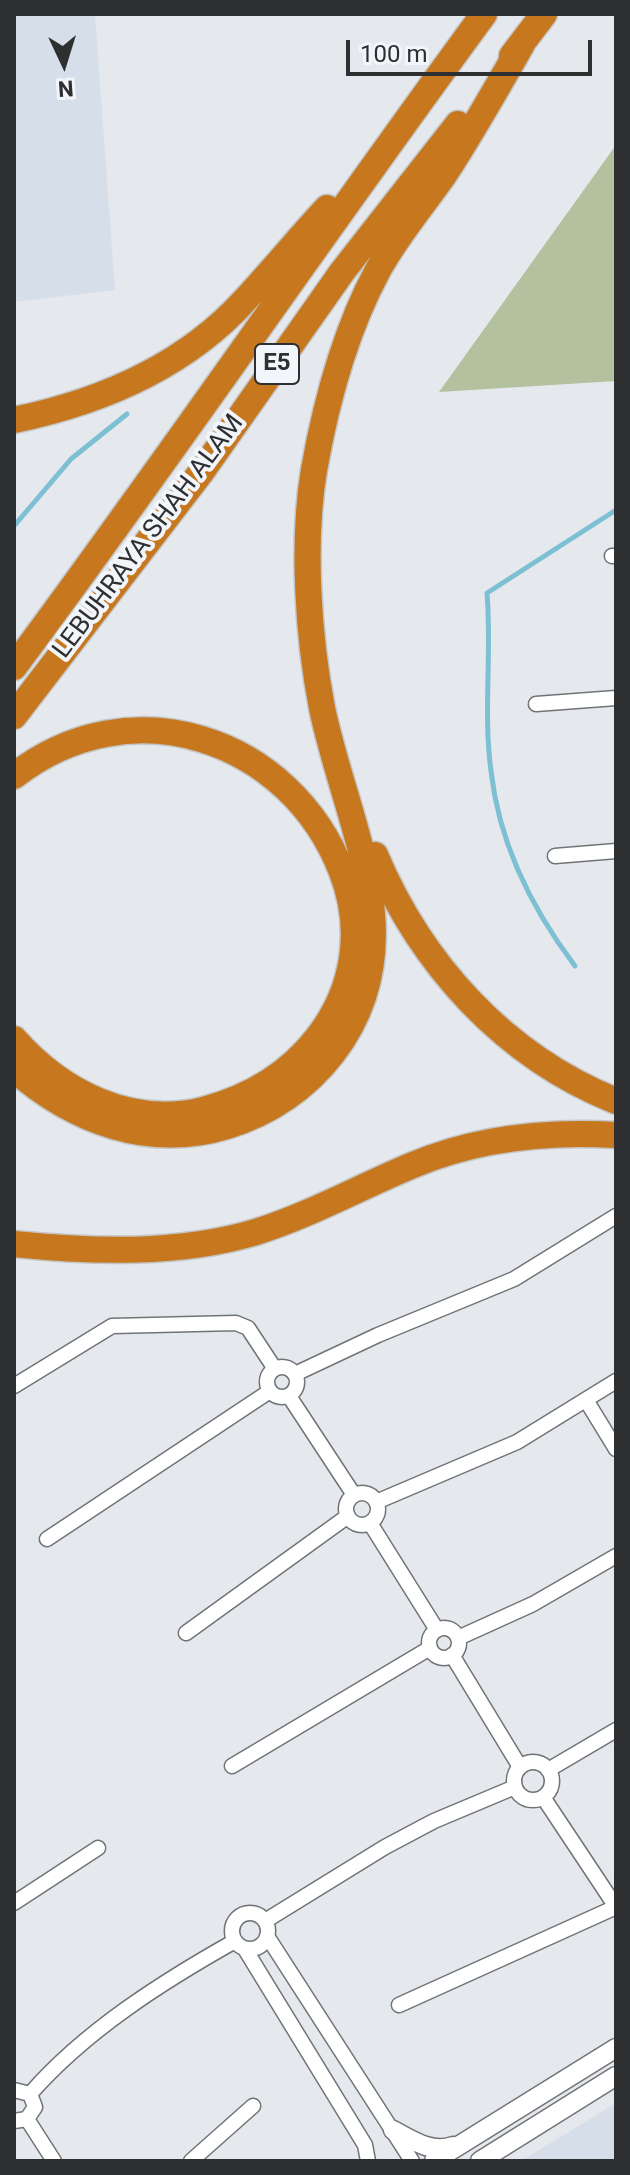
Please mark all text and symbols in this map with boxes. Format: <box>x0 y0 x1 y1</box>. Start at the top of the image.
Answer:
north arrow <box>24 24 104 104</box>
scale bar <box>350 24 596 74</box>
text: 100 m <box>360 40 427 68</box>
text: N <box>57 75 74 101</box>
road number: E5 <box>255 344 299 384</box>
street label: LEBUHRAYA SHAH ALAM <box>47 409 251 665</box>

